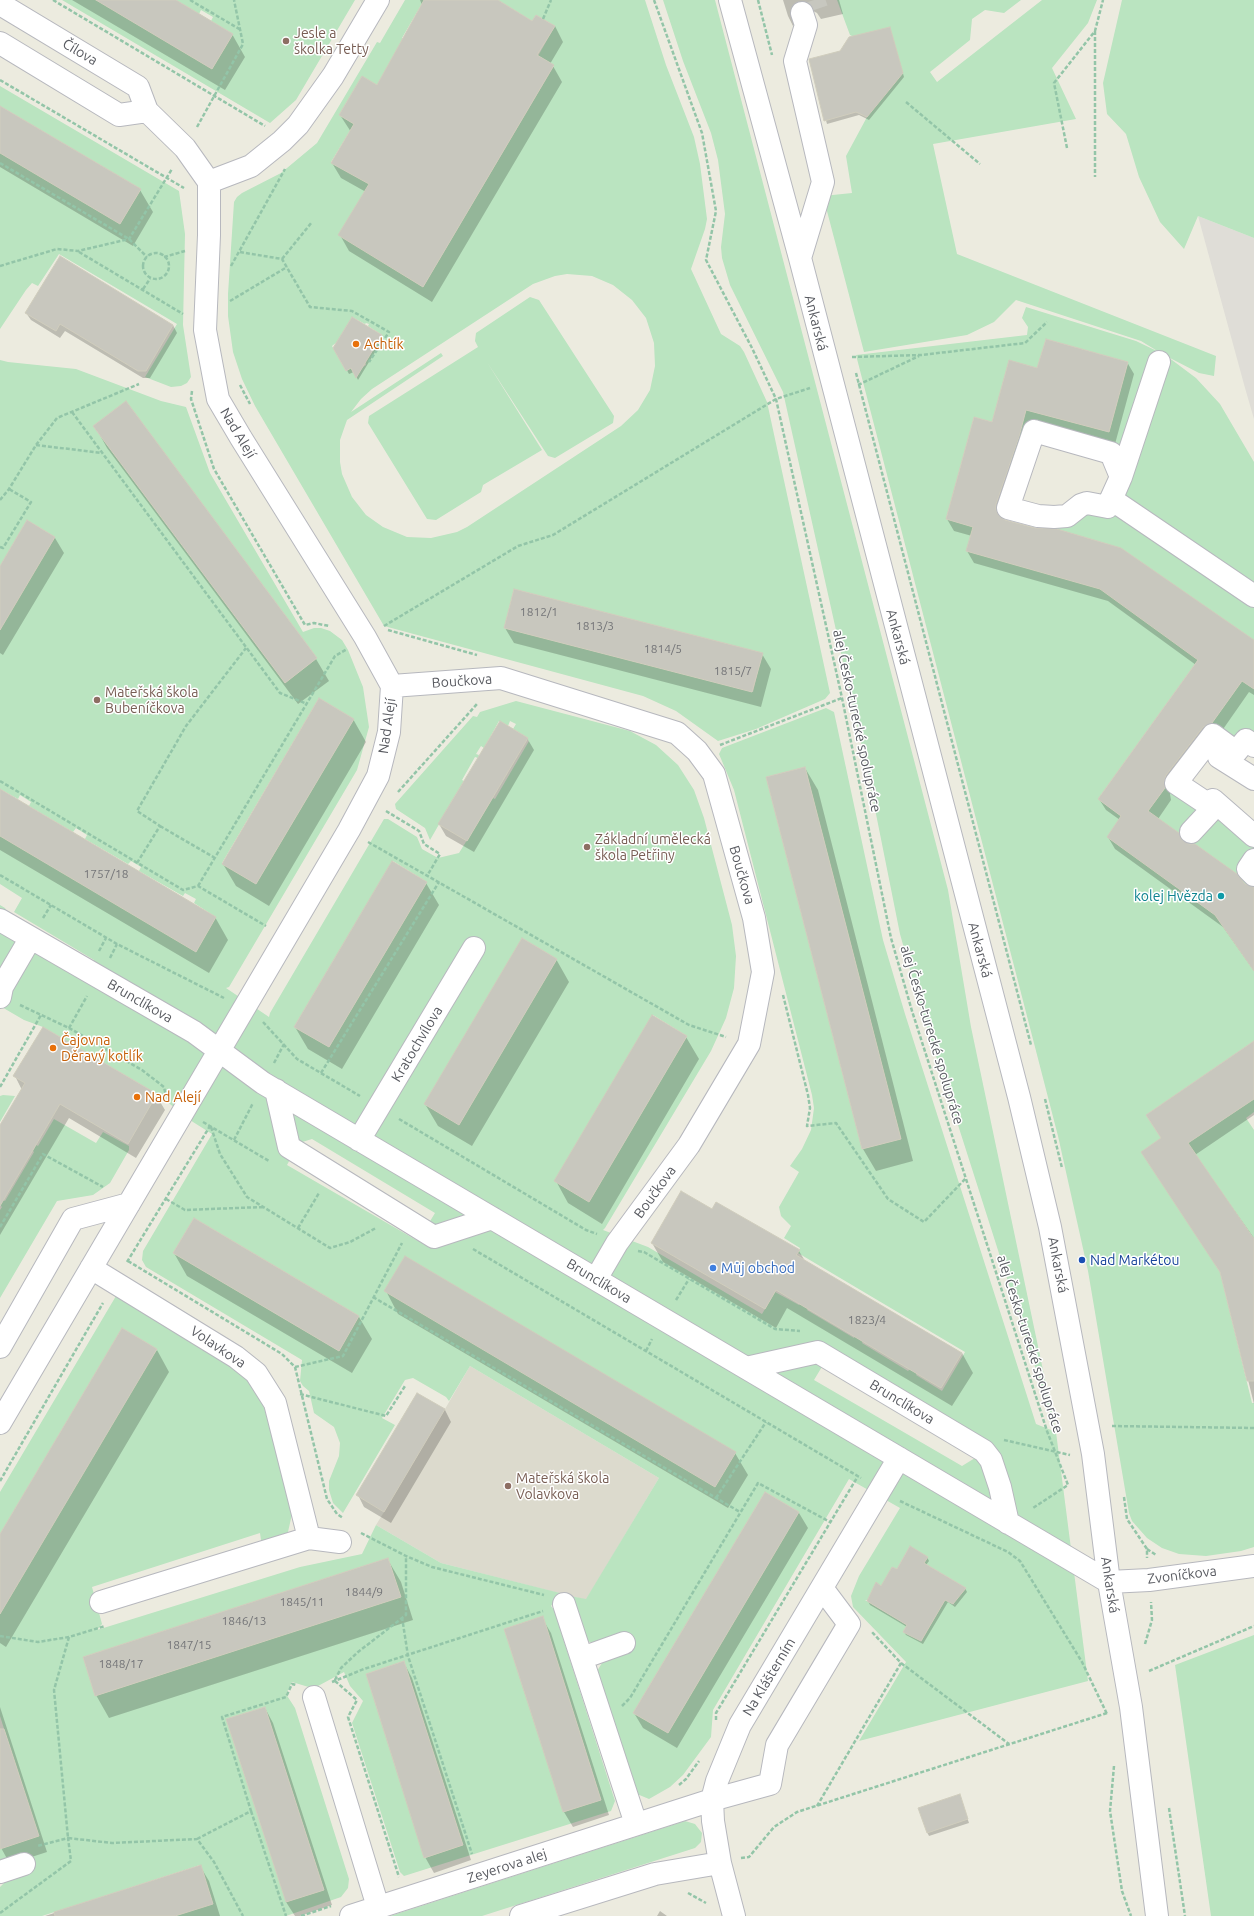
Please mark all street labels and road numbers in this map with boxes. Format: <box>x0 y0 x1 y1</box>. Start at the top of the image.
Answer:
street label: Čílova <box>59 35 101 69</box>
street label: Ankarská <box>801 293 831 353</box>
street label: Nad Alejí <box>216 405 260 461</box>
street label: Ankarská <box>883 607 913 667</box>
street label: alej Česko-turecké spolupráce <box>829 628 885 814</box>
street label: Boučkova <box>431 671 493 691</box>
street label: Nad Alejí <box>375 697 399 755</box>
street label: Boučkova <box>726 844 758 906</box>
street label: Ankarská <box>965 920 995 980</box>
street label: alej Česko-turecké spolupráce <box>897 943 967 1127</box>
street label: Brunclíkova <box>104 976 176 1026</box>
street label: Kratochvílova <box>388 1003 446 1085</box>
street label: Boučkova <box>630 1163 680 1221</box>
street label: Ankarská <box>1044 1235 1072 1295</box>
street label: alej Česko-turecké spolupráce <box>993 1253 1067 1435</box>
street label: Brunclíkova <box>564 1255 634 1307</box>
street label: Volavkova <box>187 1322 249 1372</box>
street label: Brunclíkova <box>867 1376 937 1428</box>
street label: Ankarská <box>1097 1556 1123 1614</box>
street label: Zvoníčkova <box>1146 1562 1218 1588</box>
street label: Na Klášterním <box>739 1635 799 1719</box>
street label: Zeyerova alej <box>465 1845 549 1887</box>

